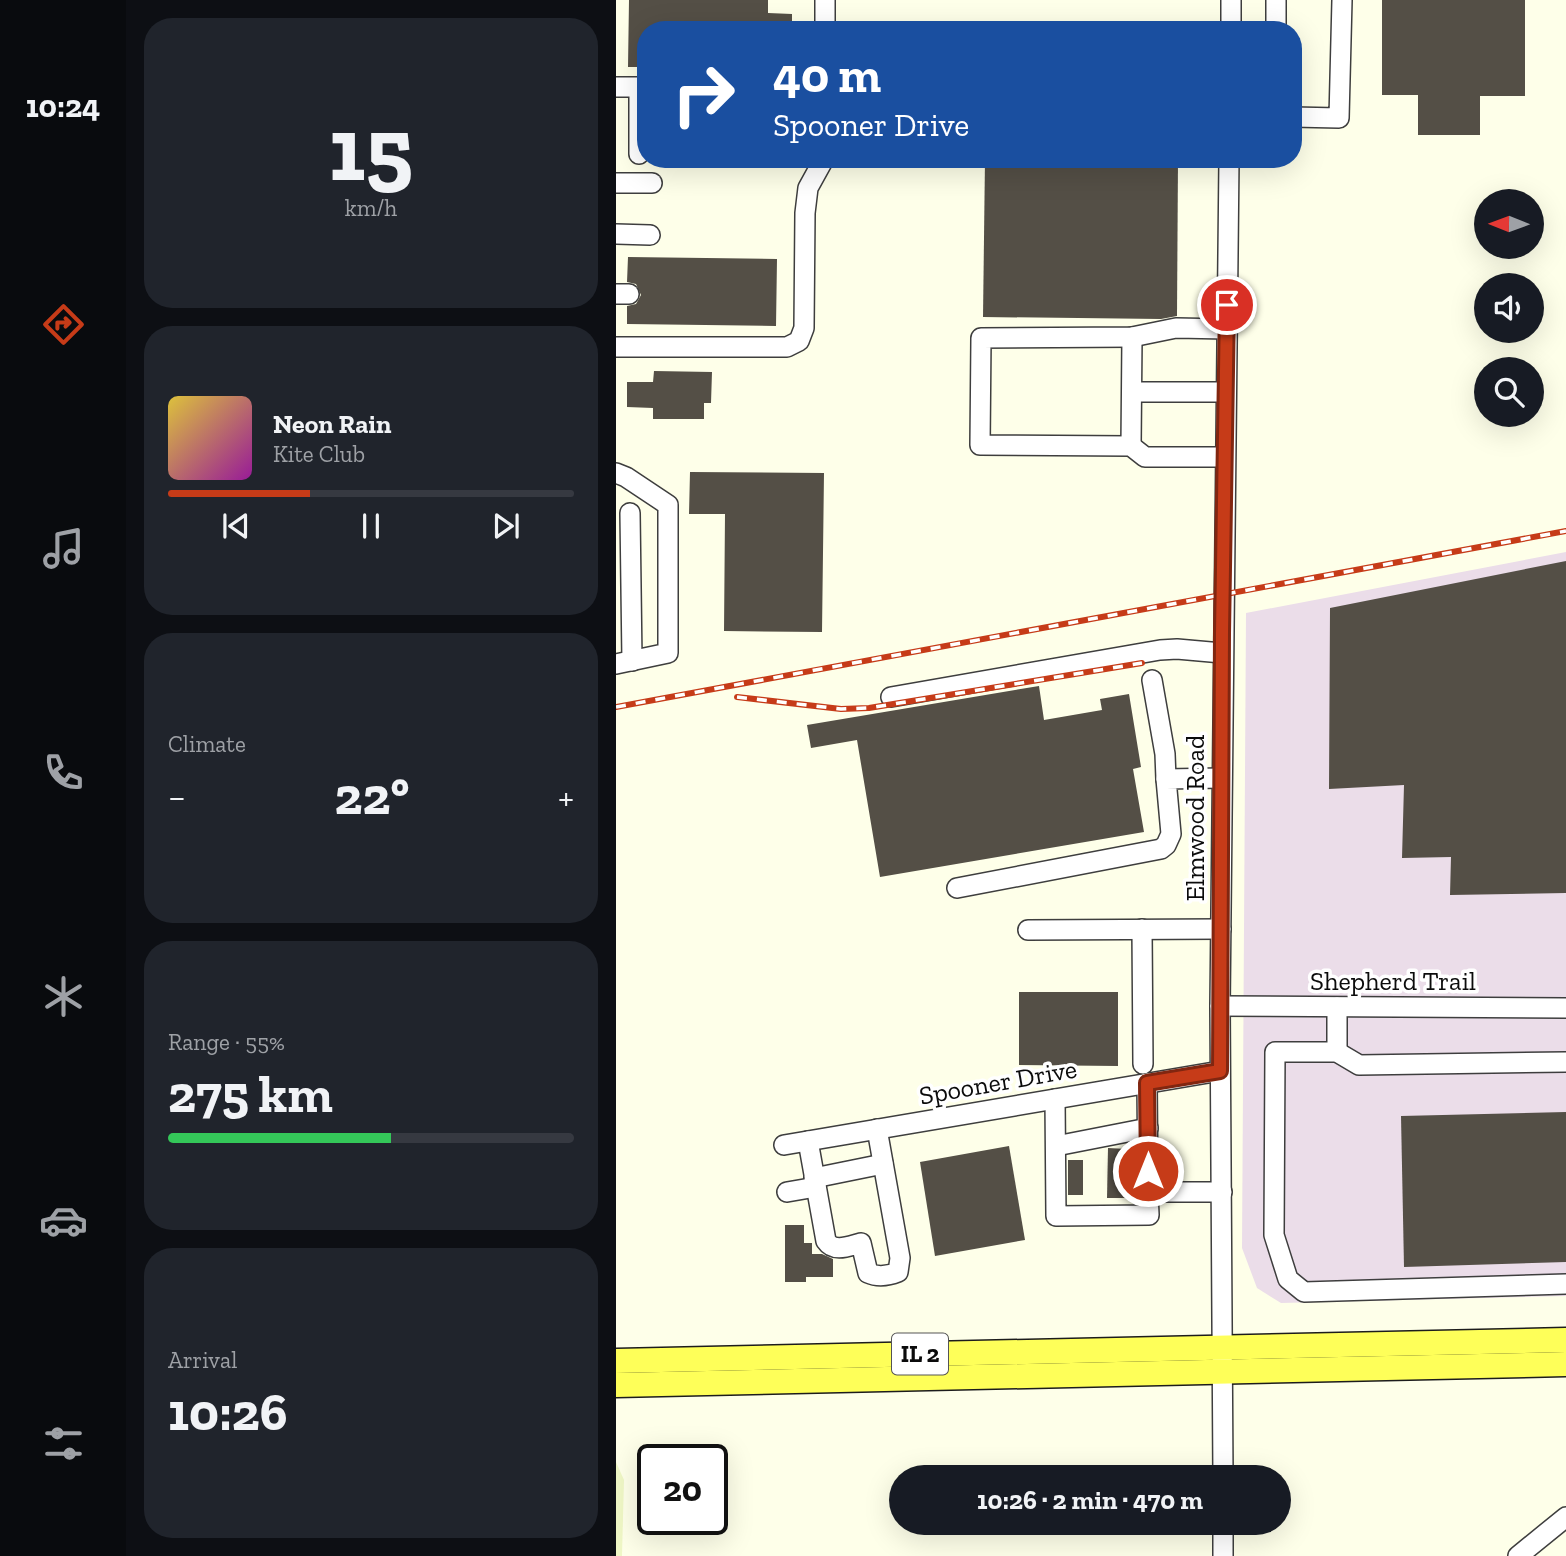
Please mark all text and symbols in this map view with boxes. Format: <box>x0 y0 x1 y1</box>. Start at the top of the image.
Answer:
text: 40 m <box>773 46 881 105</box>
icon: right <box>658 49 749 140</box>
text: 10:24 <box>26 87 100 125</box>
text: 15 <box>329 94 413 203</box>
text: Spooner Drive <box>773 106 969 144</box>
north arrow <box>1474 189 1544 259</box>
map controls <box>1474 189 1544 427</box>
text: km/h <box>345 194 397 222</box>
button: sound <box>1474 273 1544 343</box>
pin <box>1197 275 1257 335</box>
icon: arrive <box>1208 286 1246 324</box>
icon: directions <box>39 300 88 349</box>
button: search <box>1474 357 1544 427</box>
text: Neon Rain <box>273 408 391 440</box>
text: Kite Club <box>273 440 365 468</box>
icon: previous <box>217 507 255 545</box>
icon: pause <box>352 507 390 545</box>
icon: next <box>487 507 525 545</box>
icon: music <box>39 524 88 573</box>
text: Climate <box>168 730 246 758</box>
street label: Elmwood Road <box>1179 735 1211 901</box>
icon: phone <box>39 748 88 797</box>
text: 22° <box>335 765 409 827</box>
text: − <box>168 774 186 820</box>
text: + <box>558 774 574 820</box>
street label: Shepherd Trail <box>1310 965 1476 997</box>
icon: climate <box>39 972 88 1021</box>
text: Range · 55% <box>168 1028 285 1056</box>
street label: Spooner Drive <box>917 1052 1079 1112</box>
text: 275 km <box>168 1063 333 1125</box>
position arrow <box>1111 1134 1185 1208</box>
icon: car <box>39 1196 88 1245</box>
road number: IL 2 <box>892 1334 948 1374</box>
text: Arrival <box>168 1346 237 1374</box>
text: 10:26 <box>168 1381 288 1443</box>
icon: filters <box>39 1419 88 1468</box>
speed limit sign: 20 <box>637 1444 728 1535</box>
text: 10:26 · 2 min · 470 m <box>977 1484 1203 1516</box>

